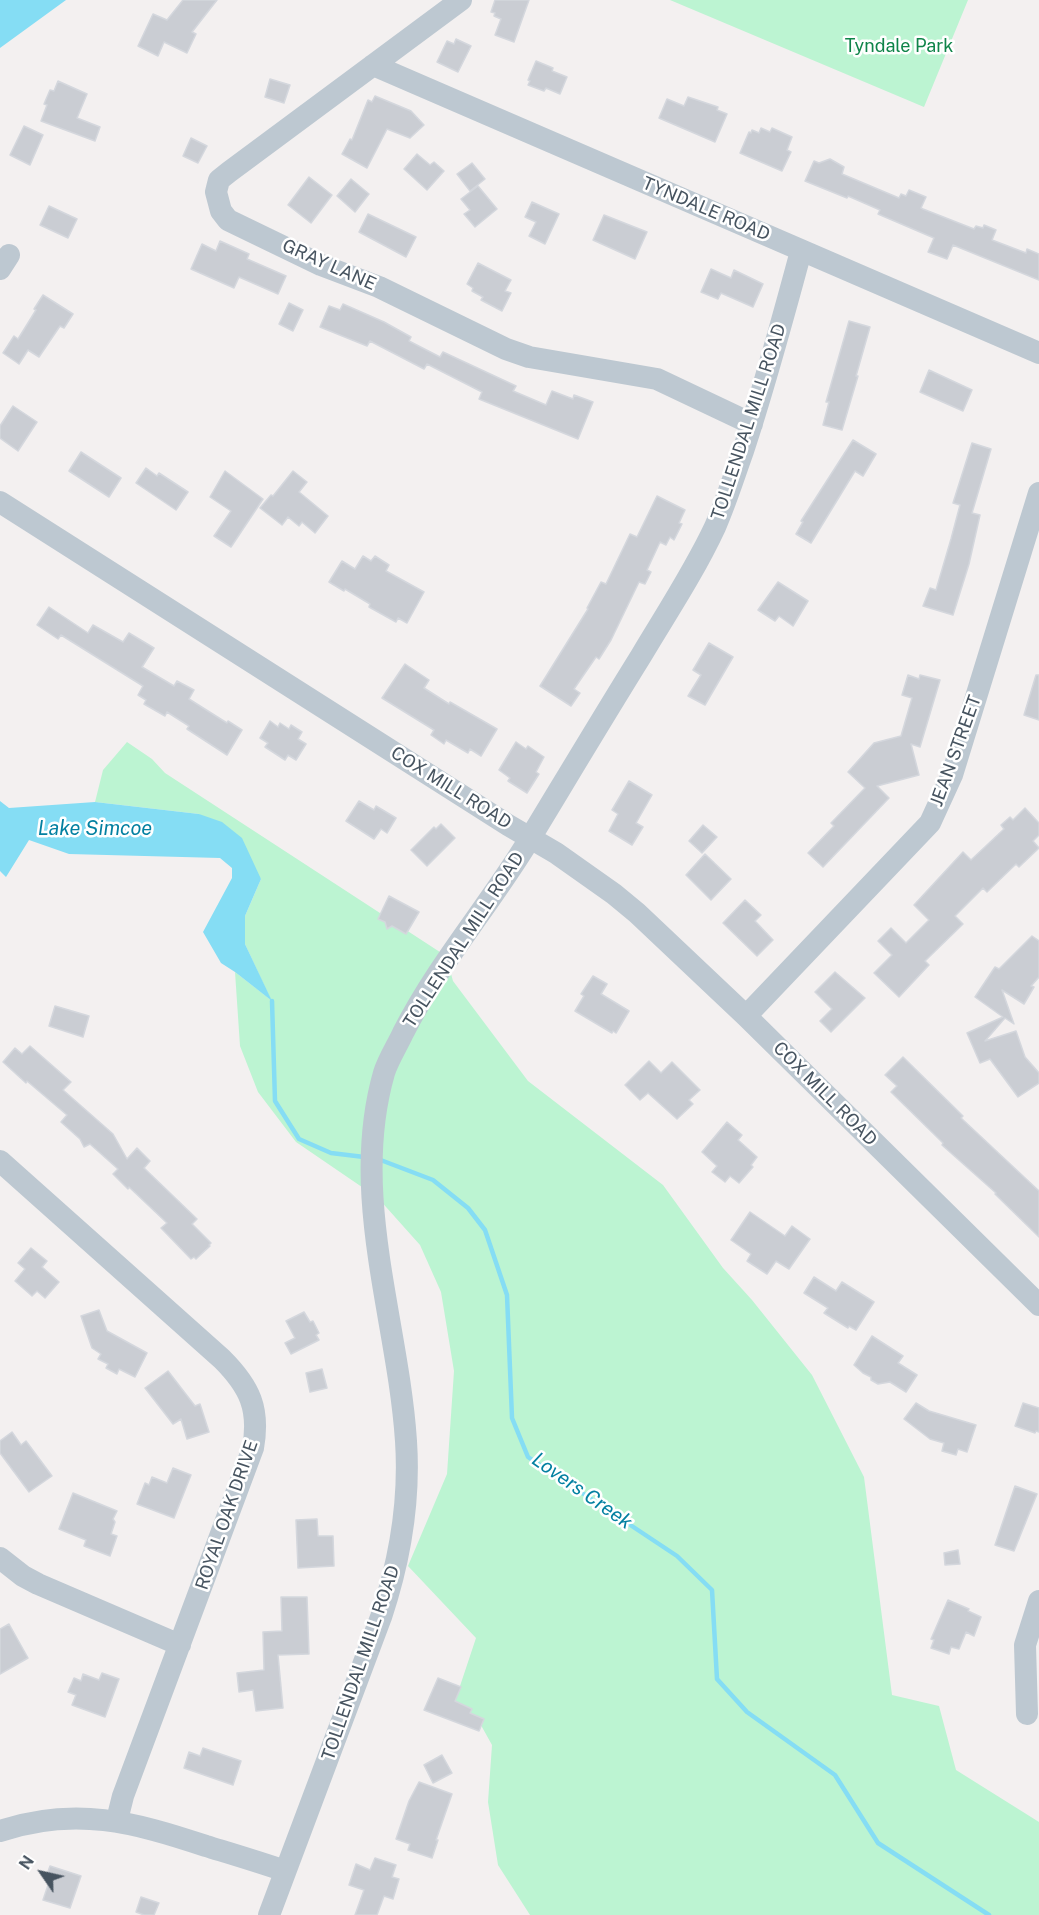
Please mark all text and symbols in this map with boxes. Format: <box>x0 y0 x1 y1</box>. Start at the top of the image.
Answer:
park label: Tyndale Park <box>845 35 953 57</box>
street label: TYNDALE ROAD <box>639 172 773 246</box>
street label: GRAY LANE <box>279 235 379 295</box>
street label: TOLLENDAL MILL ROAD <box>707 321 791 523</box>
street label: JEAN STREET <box>926 692 986 810</box>
street label: COX MILL ROAD <box>387 742 515 834</box>
water label: Lake Simcoe <box>38 817 152 841</box>
street label: TOLLENDAL MILL ROAD <box>399 848 529 1032</box>
street label: COX MILL ROAD <box>768 1037 882 1151</box>
street label: ROYAL OAK DRIVE <box>191 1437 263 1593</box>
water label: Lovers Creek <box>527 1448 637 1534</box>
street label: TOLLENDAL MILL ROAD <box>317 1563 405 1763</box>
north arrow <box>12 1843 72 1903</box>
text: N <box>15 1852 38 1873</box>

